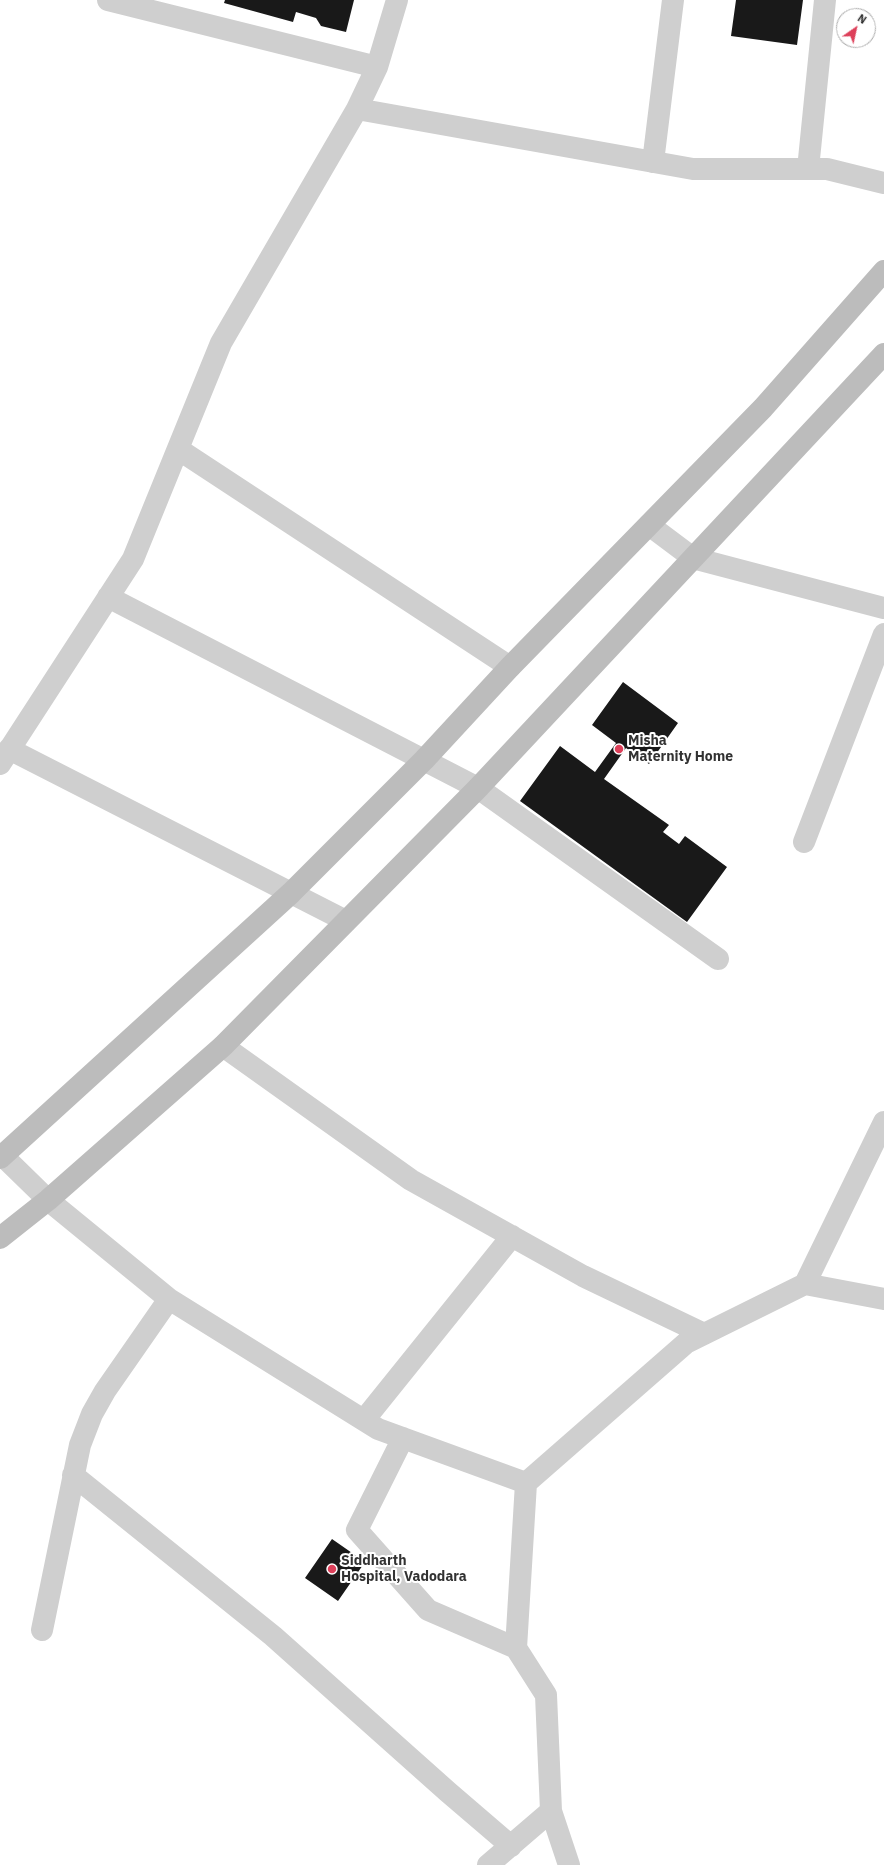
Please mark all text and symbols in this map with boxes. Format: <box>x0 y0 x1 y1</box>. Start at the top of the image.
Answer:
north arrow <box>836 8 876 48</box>
text: N <box>855 11 869 27</box>
place label: Misha Maternity Home <box>628 733 733 766</box>
marker: Misha Maternity Home <box>613 743 625 755</box>
place label: Siddharth Hospital, Vadodara <box>341 1553 467 1586</box>
marker: Siddharth Hospital, Vadodara <box>326 1563 338 1575</box>

